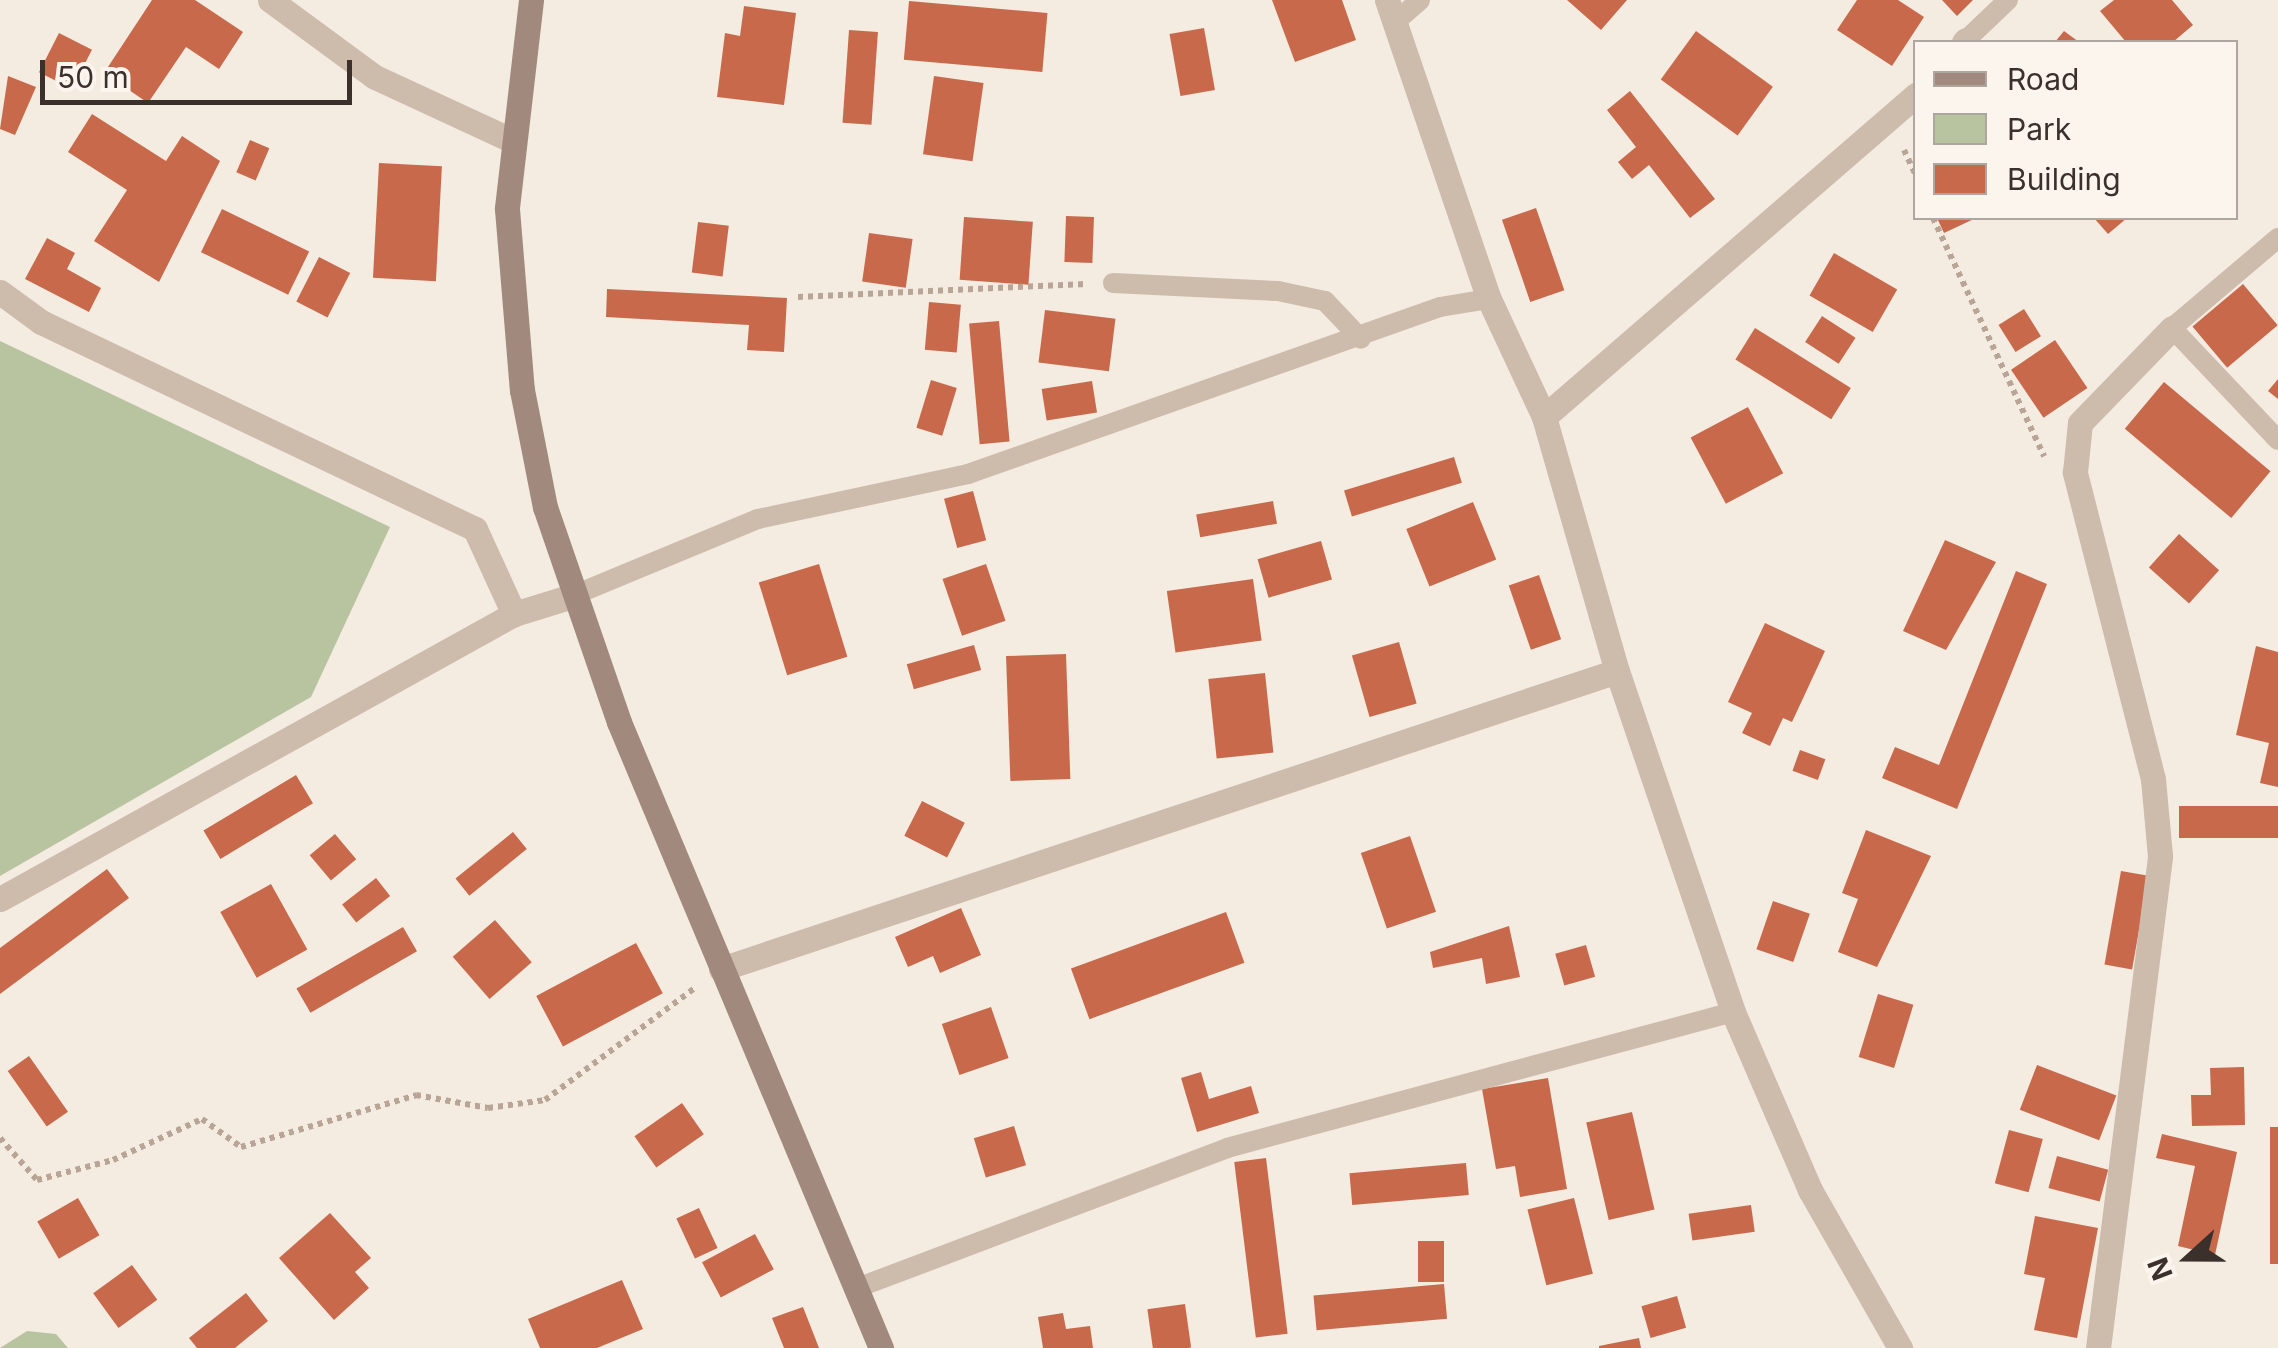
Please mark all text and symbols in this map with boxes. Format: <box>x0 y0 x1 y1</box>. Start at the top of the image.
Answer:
scale bar <box>45 40 358 102</box>
legend <box>1913 40 2238 220</box>
text: 50 m <box>57 59 129 95</box>
text: Road <box>2007 61 2079 97</box>
text: Park <box>2007 111 2071 147</box>
text: Building <box>2007 161 2121 197</box>
north arrow <box>2138 1208 2238 1308</box>
text: N <box>2140 1253 2180 1285</box>

